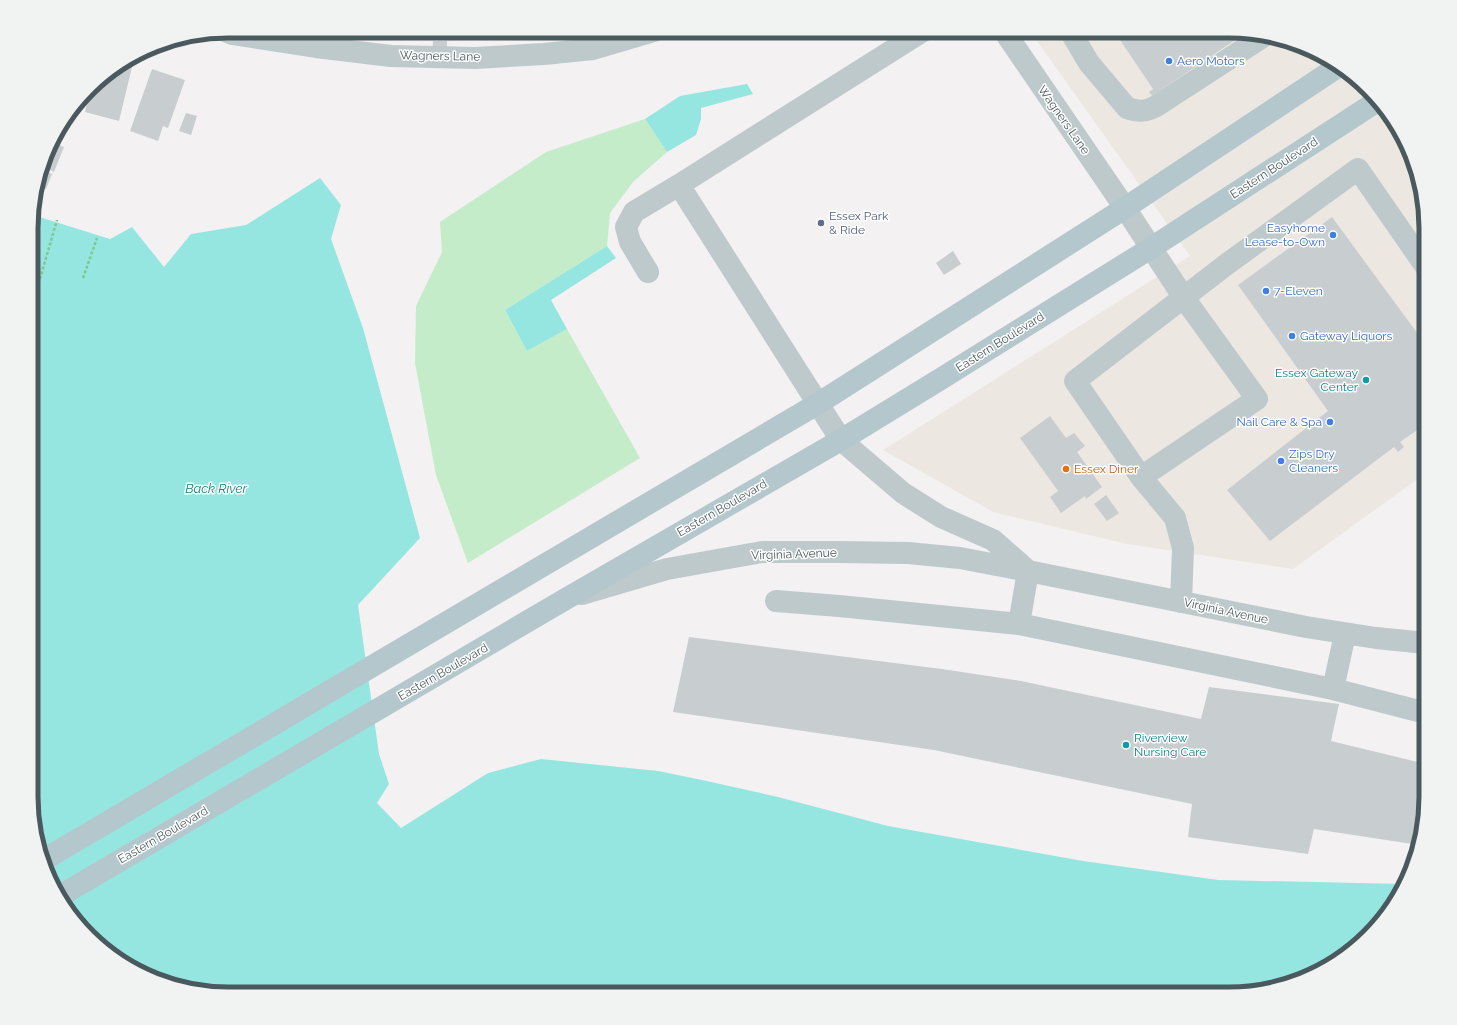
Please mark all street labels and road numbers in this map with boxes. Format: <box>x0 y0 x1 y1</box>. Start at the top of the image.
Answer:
street label: Wagners Lane <box>400 48 480 64</box>
street label: Wagners Lane <box>1035 83 1093 157</box>
street label: Eastern Boulevard <box>1228 134 1320 202</box>
street label: Eastern Boulevard <box>953 309 1047 375</box>
street label: Eastern Boulevard <box>675 477 769 539</box>
street label: Virginia Avenue <box>751 546 837 562</box>
street label: Virginia Avenue <box>1183 595 1269 627</box>
street label: Eastern Boulevard <box>396 641 490 703</box>
street label: Eastern Boulevard <box>116 804 210 866</box>

